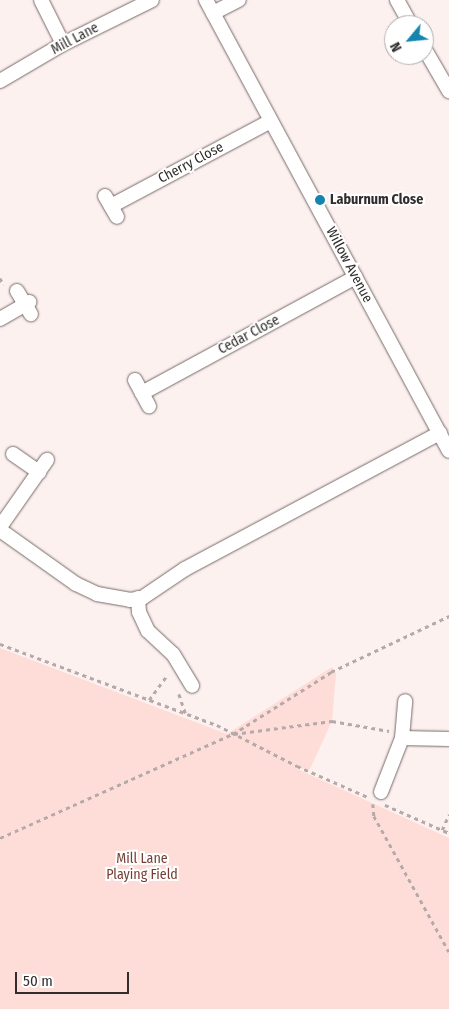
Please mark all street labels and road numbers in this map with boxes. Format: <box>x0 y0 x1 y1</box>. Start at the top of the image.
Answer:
street label: Mill Lane <box>48 20 102 58</box>
street label: Cherry Close <box>156 139 226 187</box>
street label: Willow Avenue <box>322 224 376 306</box>
street label: Cedar Close <box>215 312 283 358</box>

